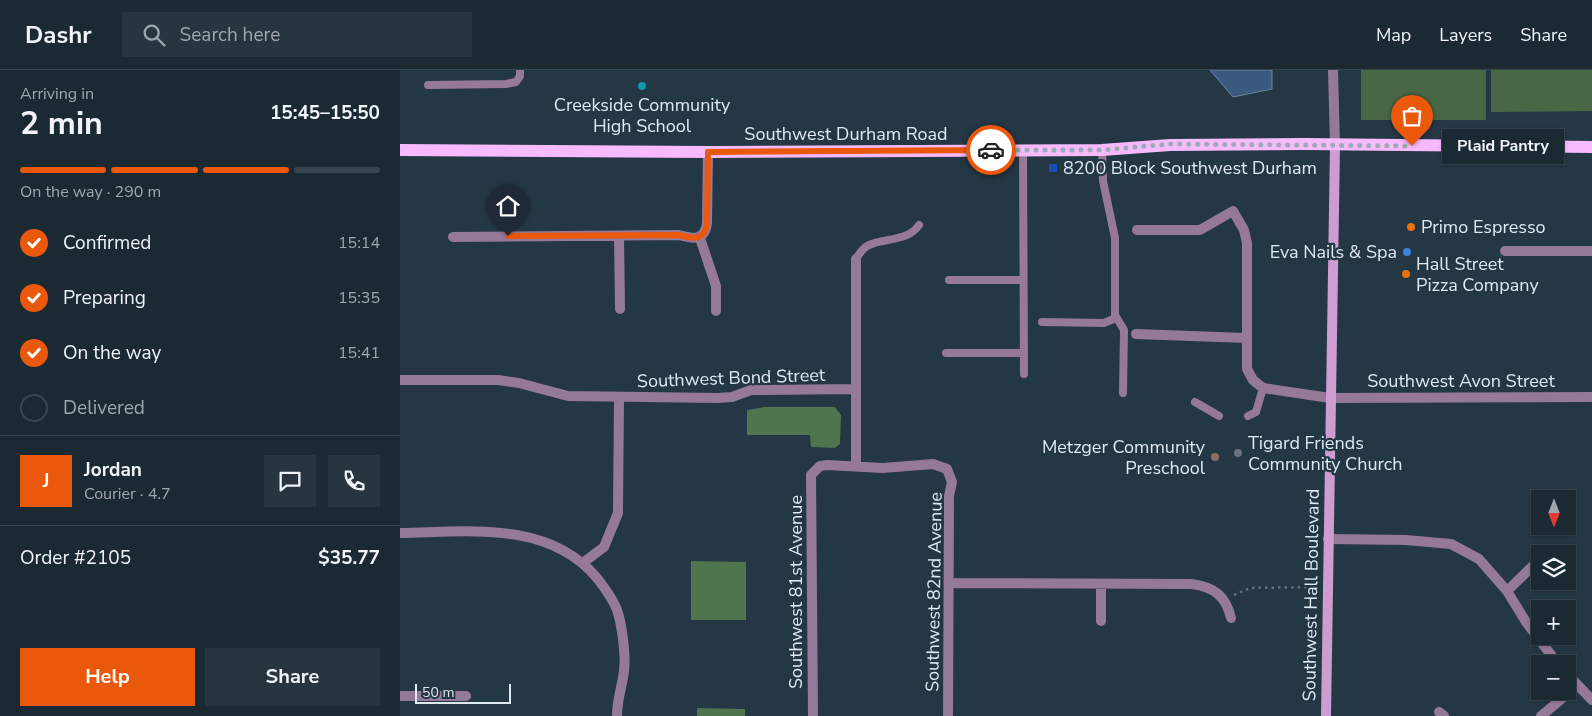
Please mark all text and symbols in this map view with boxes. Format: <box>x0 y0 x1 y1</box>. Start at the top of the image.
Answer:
search box <box>122 12 472 57</box>
text: Dashr <box>25 19 92 51</box>
icon: search <box>140 21 168 49</box>
text: Search here <box>180 22 280 48</box>
text: Map <box>1376 23 1411 47</box>
text: Layers <box>1439 23 1492 47</box>
text: Share <box>1520 23 1567 47</box>
marker: Creekside Community High School <box>636 80 648 92</box>
text: Arriving in <box>20 83 94 105</box>
place label: Creekside Community High School <box>554 93 731 138</box>
pin <box>1391 95 1433 146</box>
text: 15:45–15:50 <box>270 100 380 126</box>
text: 2 min <box>20 102 103 145</box>
icon: bag <box>1398 102 1426 130</box>
street label: Southwest Durham Road <box>744 122 948 146</box>
courier <box>966 125 1016 175</box>
callout: Plaid Pantry <box>1442 128 1564 164</box>
text: Plaid Pantry <box>1457 135 1549 157</box>
icon: car <box>977 136 1005 164</box>
place label: 8200 Block Southwest Durham <box>1063 156 1317 180</box>
marker: 8200 Block Southwest Durham <box>1047 162 1059 174</box>
text: On the way · 290 m <box>20 181 161 203</box>
pin <box>487 185 529 236</box>
icon: home <box>494 192 522 220</box>
place label: Primo Espresso <box>1421 215 1546 239</box>
marker: Primo Espresso <box>1405 221 1417 233</box>
icon: check <box>20 229 48 257</box>
text: Confirmed <box>63 230 151 256</box>
text: 15:14 <box>338 232 380 254</box>
place label: Eva Nails & Spa <box>1270 240 1397 264</box>
marker: Eva Nails & Spa <box>1401 246 1413 258</box>
place label: Hall Street Pizza Company <box>1416 252 1539 297</box>
marker: Hall Street Pizza Company <box>1400 268 1412 280</box>
icon: check <box>20 284 48 312</box>
text: Preparing <box>63 285 146 311</box>
text: 15:35 <box>338 287 380 309</box>
icon: check <box>20 339 48 367</box>
text: On the way <box>63 340 161 366</box>
text: 15:41 <box>338 342 380 364</box>
street label: Southwest Bond Street <box>636 363 826 393</box>
street label: Southwest Avon Street <box>1367 369 1555 393</box>
text: Delivered <box>63 395 145 421</box>
place label: Tigard Friends Community Church <box>1248 431 1402 476</box>
place label: Metzger Community Preschool <box>1042 435 1206 480</box>
marker: Tigard Friends Community Church <box>1232 447 1244 459</box>
marker: Metzger Community Preschool <box>1209 451 1221 463</box>
button: chat <box>264 455 316 507</box>
button: phone <box>328 455 380 507</box>
text: Jordan <box>84 457 142 483</box>
text: J <box>43 468 49 494</box>
text: Courier · 4.7 <box>84 483 170 505</box>
street label: Southwest Hall Boulevard <box>1297 488 1325 702</box>
north arrow <box>1531 490 1576 535</box>
map controls <box>1531 490 1576 700</box>
street label: Southwest 82nd Avenue <box>920 492 948 692</box>
street label: Southwest 81st Avenue <box>784 495 808 689</box>
text: Order #2105 <box>20 545 131 571</box>
text: $35.77 <box>318 545 380 571</box>
button: layers <box>1531 545 1576 590</box>
button: + <box>1531 600 1576 645</box>
button: Help <box>20 648 195 706</box>
button: Share <box>205 648 380 706</box>
button: − <box>1531 655 1576 700</box>
scale bar <box>415 681 511 704</box>
text: 50 m <box>422 683 454 702</box>

